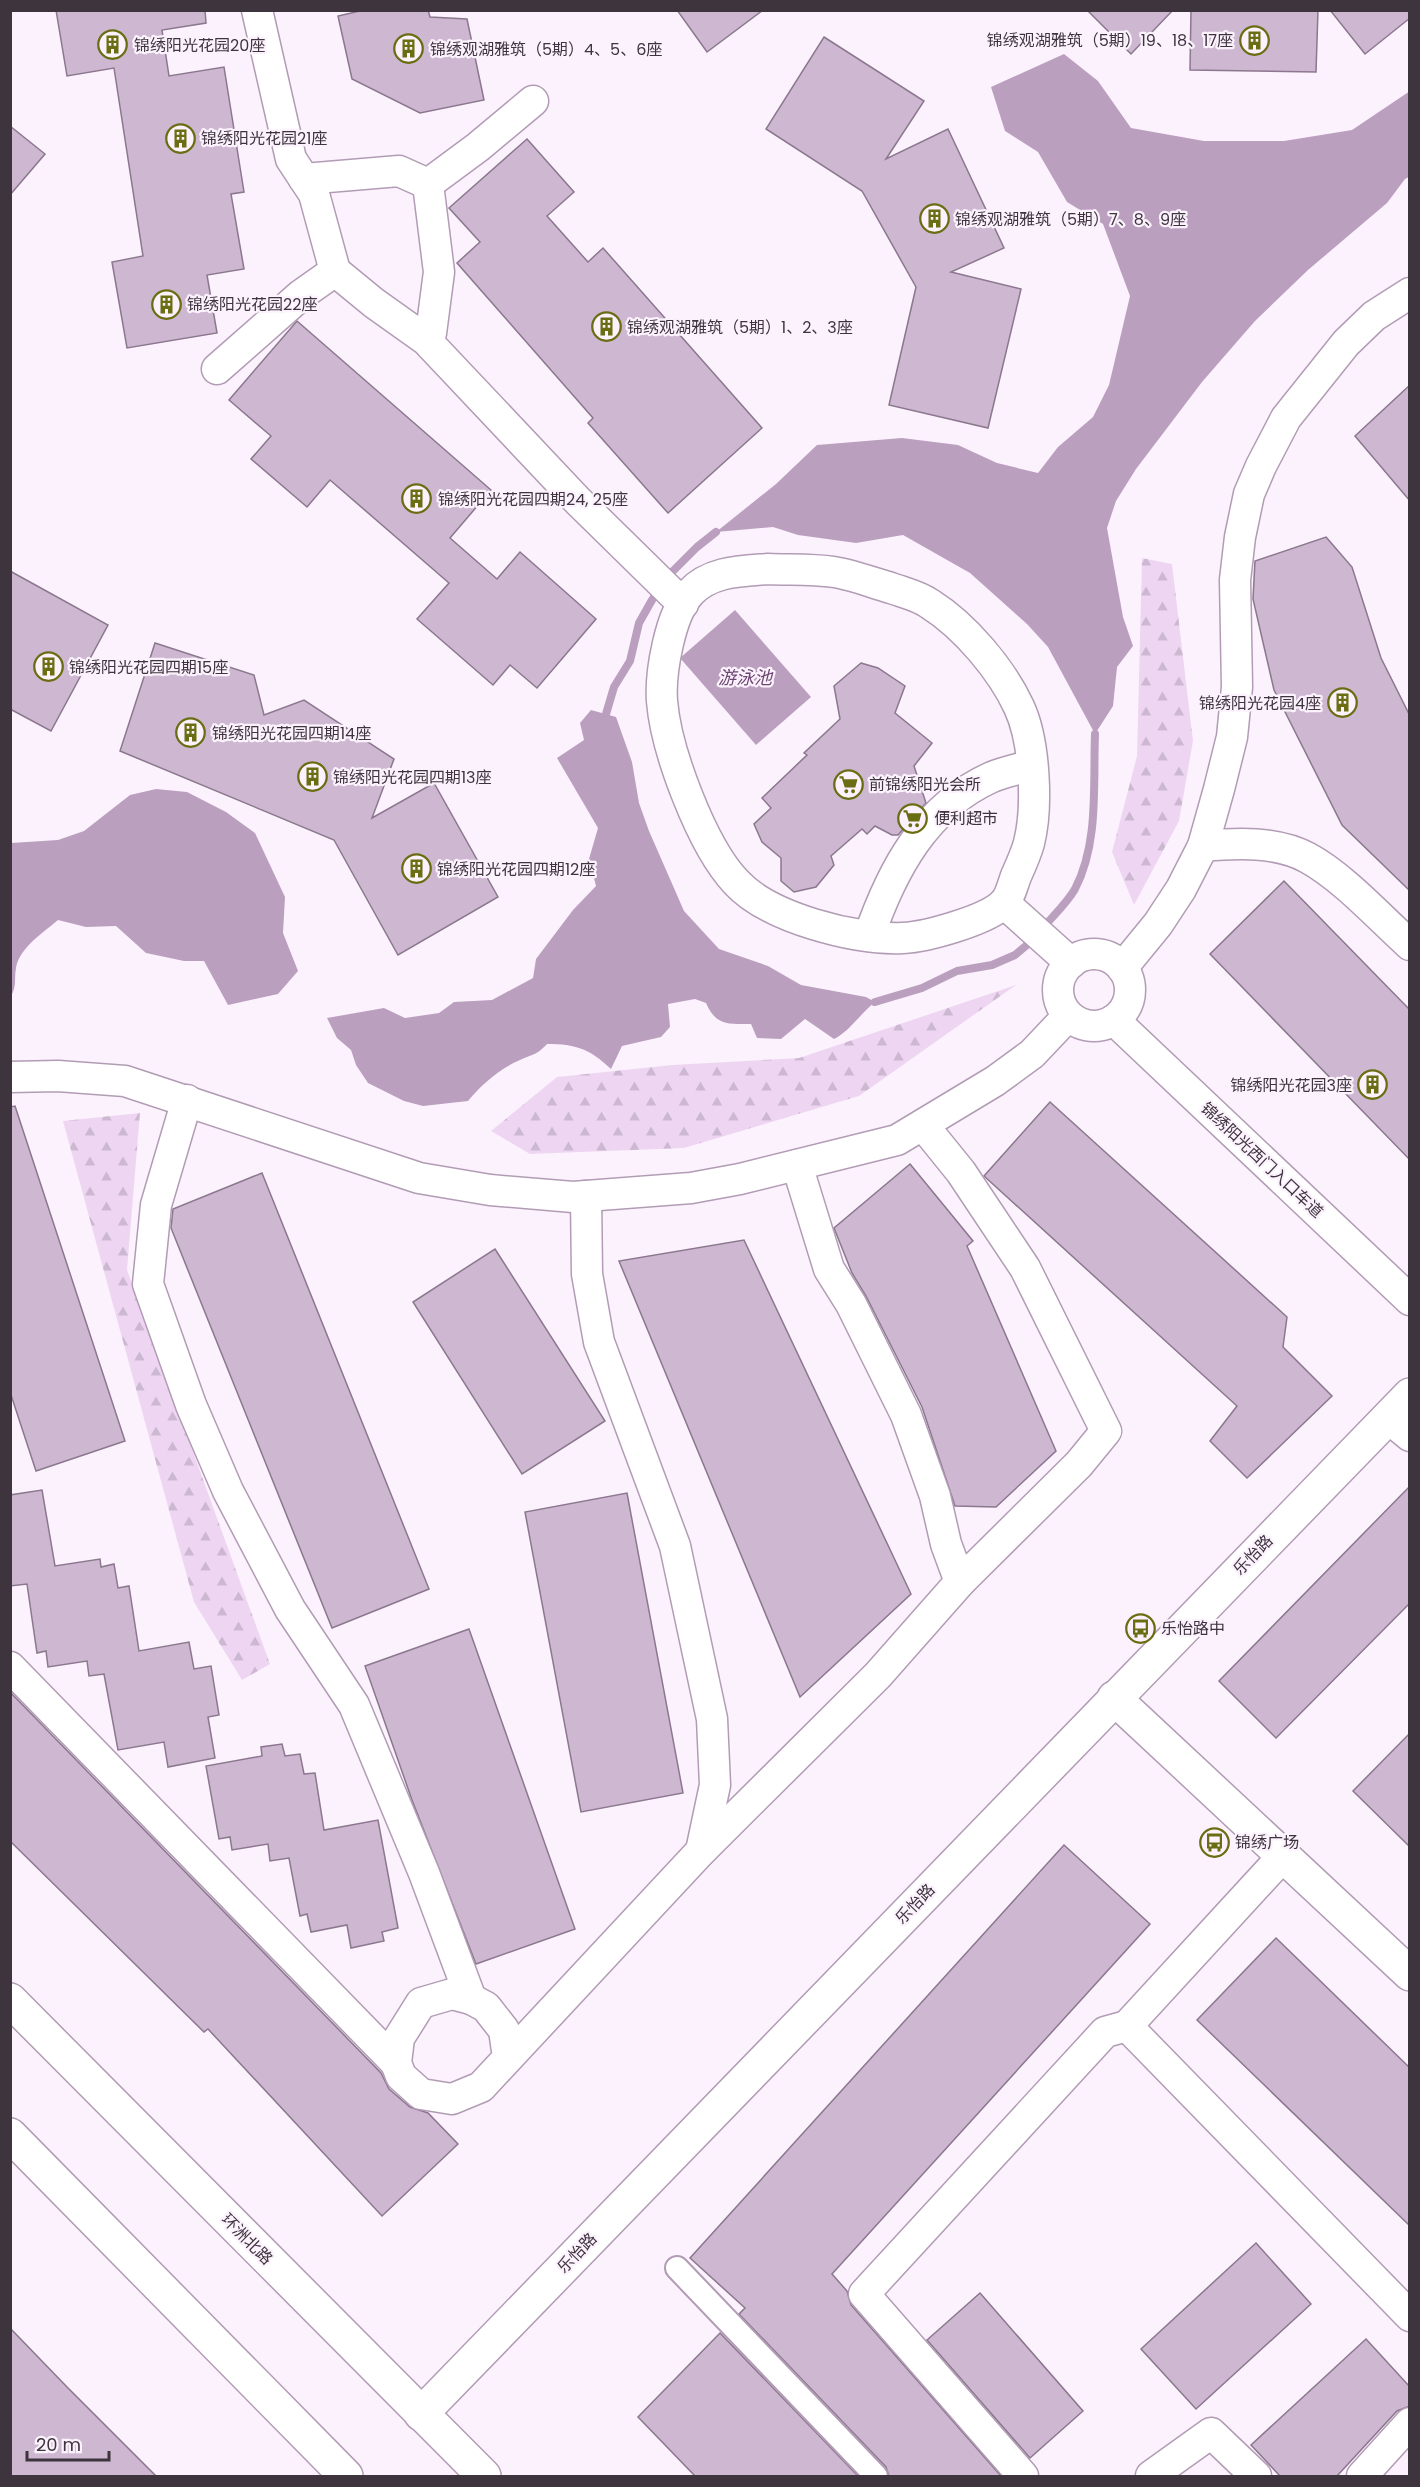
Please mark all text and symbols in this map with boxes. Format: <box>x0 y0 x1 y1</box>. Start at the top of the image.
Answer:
building icon: 锦绣观湖雅筑（5期）19、18、17座 <box>1238 24 1270 56</box>
building icon: 锦绣阳光花园20座 <box>97 29 129 61</box>
place label: 锦绣观湖雅筑（5期）19、18、17座 <box>987 29 1233 52</box>
building icon: 锦绣观湖雅筑（5期）4、5、6座 <box>393 33 425 65</box>
place label: 锦绣阳光花园20座 <box>134 34 265 57</box>
place label: 锦绣观湖雅筑（5期）4、5、6座 <box>430 38 662 61</box>
building icon: 锦绣阳光花园21座 <box>164 122 196 154</box>
place label: 锦绣阳光花园21座 <box>201 127 327 150</box>
building icon: 锦绣观湖雅筑（5期）7、8、9座 <box>918 203 950 235</box>
place label: 锦绣观湖雅筑（5期）7、8、9座 <box>955 208 1186 231</box>
building icon: 锦绣阳光花园22座 <box>150 288 182 320</box>
place label: 锦绣阳光花园22座 <box>187 293 317 316</box>
building icon: 锦绣观湖雅筑（5期）1、2、3座 <box>590 311 622 343</box>
place label: 锦绣观湖雅筑（5期）1、2、3座 <box>627 316 853 339</box>
building icon: 锦绣阳光花园四期24, 25座 <box>401 483 433 515</box>
place label: 锦绣阳光花园四期24, 25座 <box>438 488 628 511</box>
building icon: 锦绣阳光花园四期15座 <box>32 651 64 683</box>
place label: 锦绣阳光花园四期15座 <box>69 656 228 679</box>
water label: 游泳池 <box>718 665 774 690</box>
building icon: 锦绣阳光花园4座 <box>1326 687 1358 719</box>
place label: 锦绣阳光花园4座 <box>1199 692 1321 715</box>
building icon: 锦绣阳光花园四期14座 <box>175 717 207 749</box>
place label: 锦绣阳光花园四期14座 <box>212 722 371 745</box>
building icon: 锦绣阳光花园四期13座 <box>296 761 328 793</box>
place label: 锦绣阳光花园四期13座 <box>333 766 492 789</box>
supermarket icon: 前锦绣阳光会所 <box>832 768 864 800</box>
place label: 前锦绣阳光会所 <box>869 773 981 796</box>
supermarket icon: 便利超市 <box>897 802 929 834</box>
place label: 便利超市 <box>934 807 998 830</box>
building icon: 锦绣阳光花园四期12座 <box>400 853 432 885</box>
place label: 锦绣阳光花园四期12座 <box>437 858 595 881</box>
building icon: 锦绣阳光花园3座 <box>1357 1069 1389 1101</box>
place label: 锦绣阳光花园3座 <box>1231 1074 1352 1097</box>
street label: 锦绣阳光西门入口车道 <box>1196 1097 1328 1223</box>
street label: 乐怡路 <box>1228 1530 1278 1580</box>
bus stop icon: 乐怡路中 <box>1124 1612 1156 1644</box>
place label: 乐怡路中 <box>1161 1617 1225 1640</box>
bus stop icon: 锦绣广场 <box>1198 1826 1230 1858</box>
place label: 锦绣广场 <box>1235 1831 1299 1854</box>
street label: 乐怡路 <box>890 1879 940 1929</box>
street label: 环洲北路 <box>216 2208 278 2270</box>
street label: 乐怡路 <box>552 2228 602 2278</box>
scale bar <box>27 2424 110 2462</box>
text: 20 m <box>36 2432 81 2457</box>

